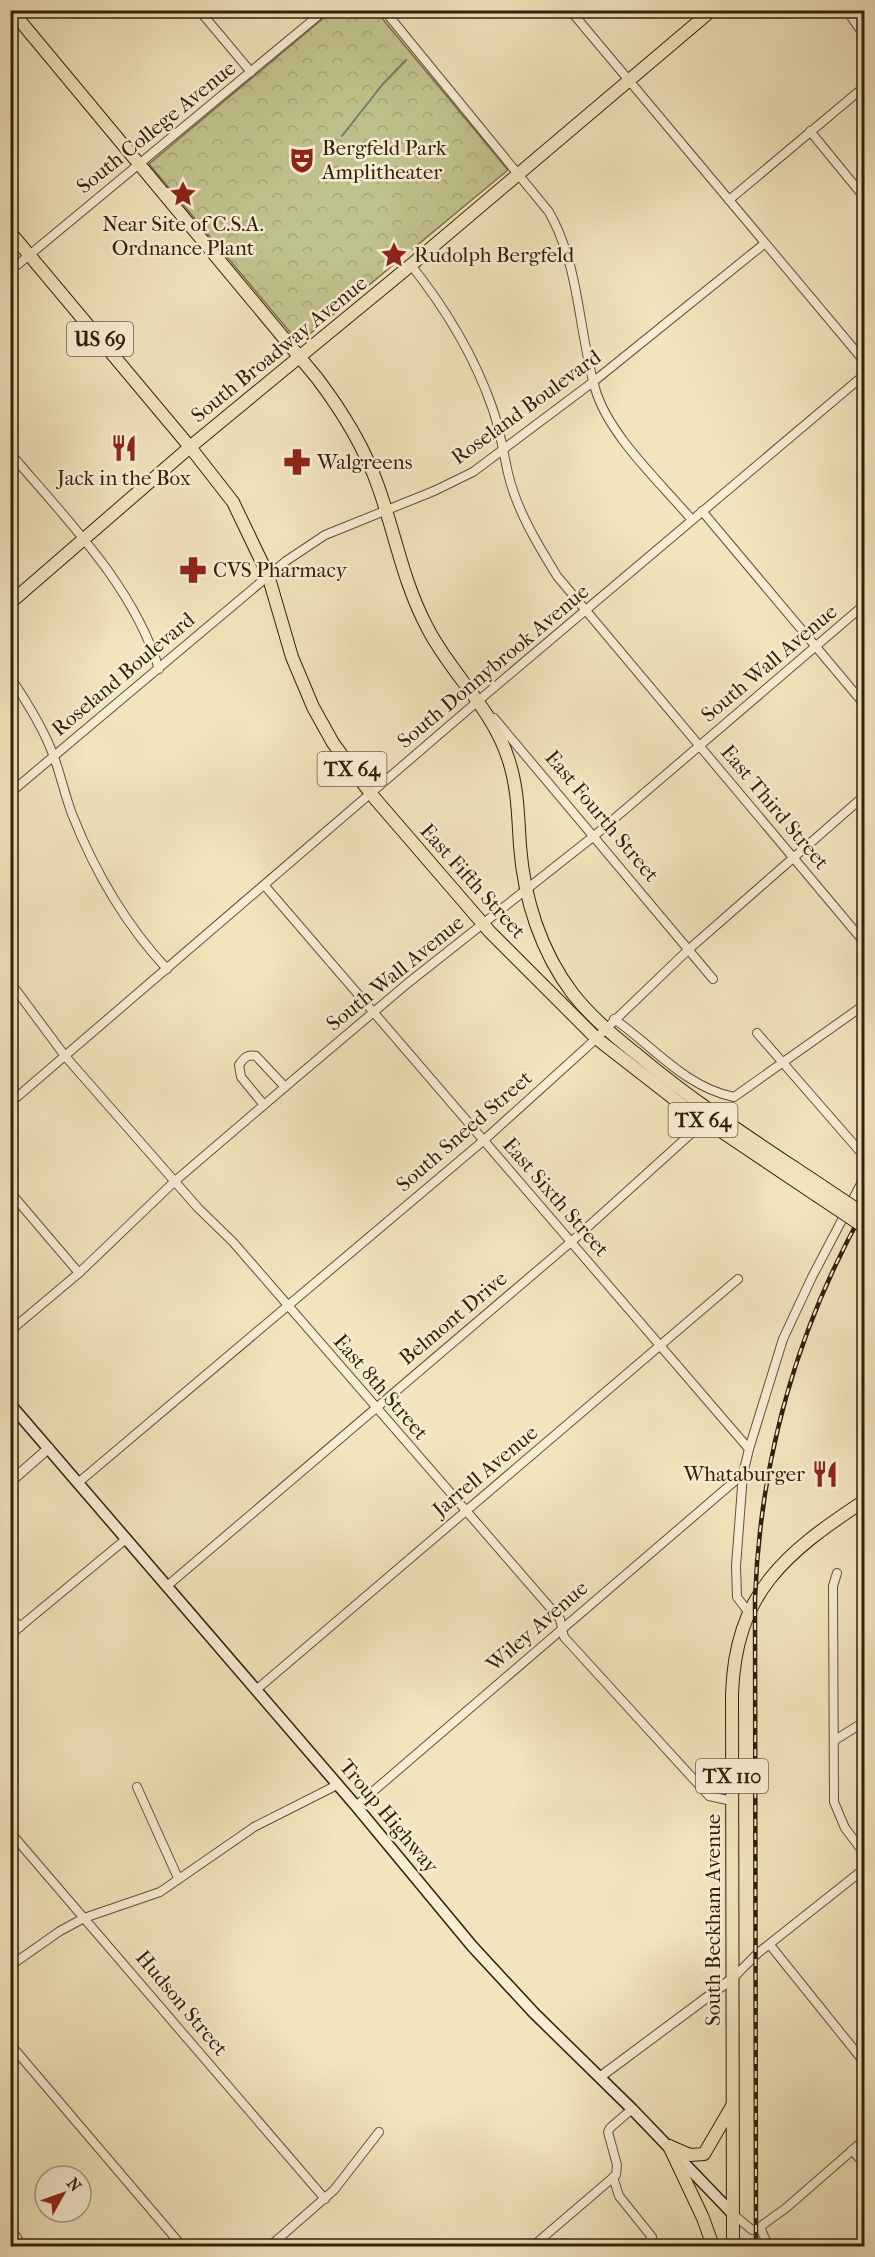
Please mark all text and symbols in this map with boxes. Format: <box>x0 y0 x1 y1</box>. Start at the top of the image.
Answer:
street label: South College Avenue <box>72 56 240 198</box>
place label: Bergfeld Park Amplitheater <box>321 136 447 184</box>
theatre icon: Bergfeld Park Amplitheater <box>287 145 317 175</box>
place icon: Near Site of C.S.A. Ordnance Plant <box>168 179 198 209</box>
place label: Near Site of C.S.A. Ordnance Plant <box>102 212 264 260</box>
place icon: Rudolph Bergfeld <box>379 240 409 270</box>
place label: Rudolph Bergfeld <box>414 243 575 267</box>
street label: South Broadway Avenue <box>186 271 372 427</box>
road number: US 69 <box>67 322 133 356</box>
street label: Roseland Boulevard <box>446 344 606 469</box>
restaurant icon: Jack in the Box <box>109 433 139 463</box>
pharmacy icon: Walgreens <box>282 447 312 477</box>
place label: Walgreens <box>316 450 413 474</box>
place label: Jack in the Box <box>55 466 191 490</box>
pharmacy icon: CVS Pharmacy <box>178 555 208 585</box>
place label: CVS Pharmacy <box>213 558 348 582</box>
street label: South Donnybrook Avenue <box>392 579 594 753</box>
street label: South Wall Avenue <box>696 599 842 727</box>
street label: Roseland Boulevard <box>47 607 200 741</box>
street label: East Third Street <box>716 740 834 874</box>
street label: East Fourth Street <box>540 745 664 887</box>
road number: TX 64 <box>318 752 386 786</box>
street label: East Fifth Street <box>415 819 531 944</box>
street label: South Wall Avenue <box>322 910 468 1036</box>
street label: South Sneed Street <box>391 1065 537 1196</box>
road number: TX 64 <box>668 1103 738 1137</box>
street label: East Sixth Street <box>498 1133 614 1262</box>
street label: Belmont Drive <box>394 1266 512 1370</box>
street label: East 8th Street <box>329 1329 434 1445</box>
street label: Jarrell Avenue <box>426 1420 542 1523</box>
restaurant icon: Whataburger <box>810 1459 840 1489</box>
place label: Whataburger <box>683 1462 805 1486</box>
street label: Wiley Avenue <box>481 1576 592 1677</box>
street label: Troup Highway <box>334 1754 444 1878</box>
road number: TX 110 <box>696 1759 768 1793</box>
street label: South Beckham Avenue <box>701 1814 725 2026</box>
street label: Hudson Street <box>131 1945 233 2061</box>
north arrow <box>33 2164 93 2224</box>
text: N <box>63 2174 86 2196</box>

